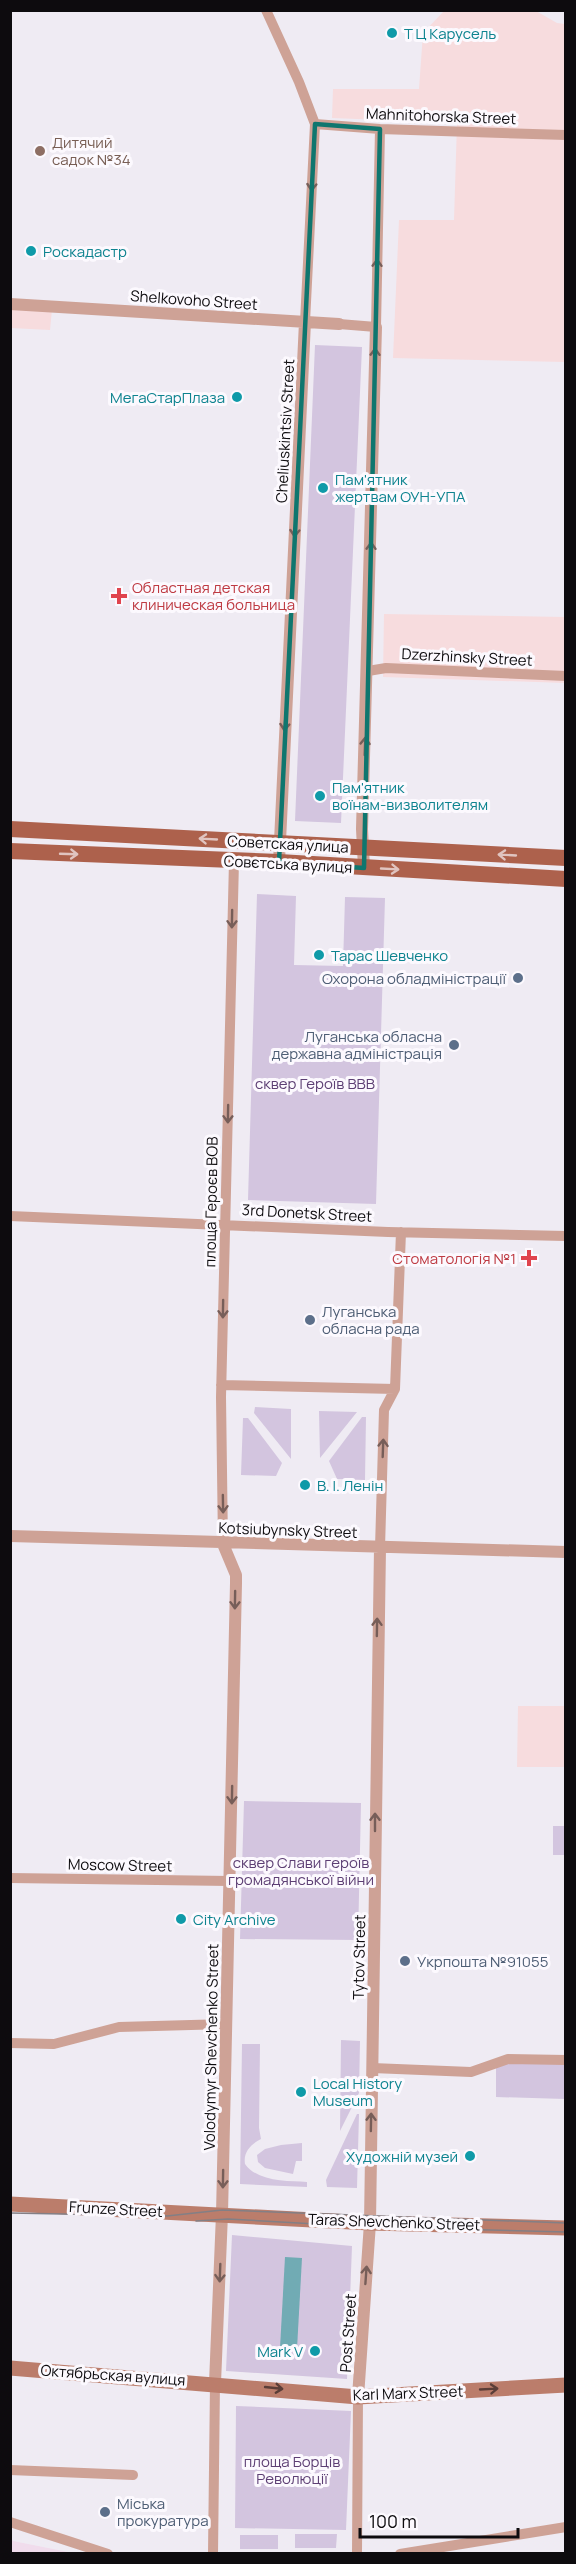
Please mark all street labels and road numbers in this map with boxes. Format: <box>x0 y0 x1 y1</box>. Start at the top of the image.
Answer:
street label: Mahnitohorska Street <box>365 103 517 129</box>
street label: Shelkovoho Street <box>130 285 258 315</box>
street label: Cheliuskintsiv Street <box>271 358 299 504</box>
street label: Dzerzhinsky Street <box>401 643 533 671</box>
street label: Советская улица <box>227 830 349 858</box>
street label: Совєтська вулиця <box>223 850 353 878</box>
street label: площа Героєв ВОВ <box>199 1136 223 1268</box>
street label: 3rd Donetsk Street <box>241 1199 373 1227</box>
street label: Kotsiubynsky Street <box>218 1517 358 1543</box>
street label: Moscow Street <box>68 1854 172 1876</box>
street label: Tytov Street <box>348 1914 370 2000</box>
street label: Volodymyr Shevchenko Street <box>199 1943 223 2151</box>
street label: Frunze Street <box>69 2196 163 2222</box>
street label: Taras Shevchenko Street <box>307 2208 481 2236</box>
street label: Post Street <box>335 2293 361 2373</box>
street label: Октябрьская вулиця <box>40 2359 186 2391</box>
street label: Karl Marx Street <box>352 2381 464 2405</box>

